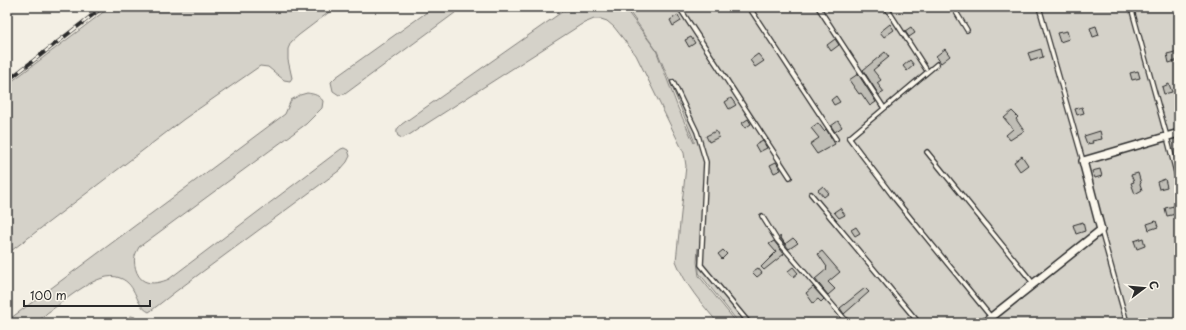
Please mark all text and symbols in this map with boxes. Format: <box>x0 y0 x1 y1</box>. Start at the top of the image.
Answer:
north arrow <box>1124 268 1164 308</box>
text: С <box>1145 279 1163 291</box>
scale bar <box>24 282 150 308</box>
text: 100 m <box>30 286 67 304</box>

